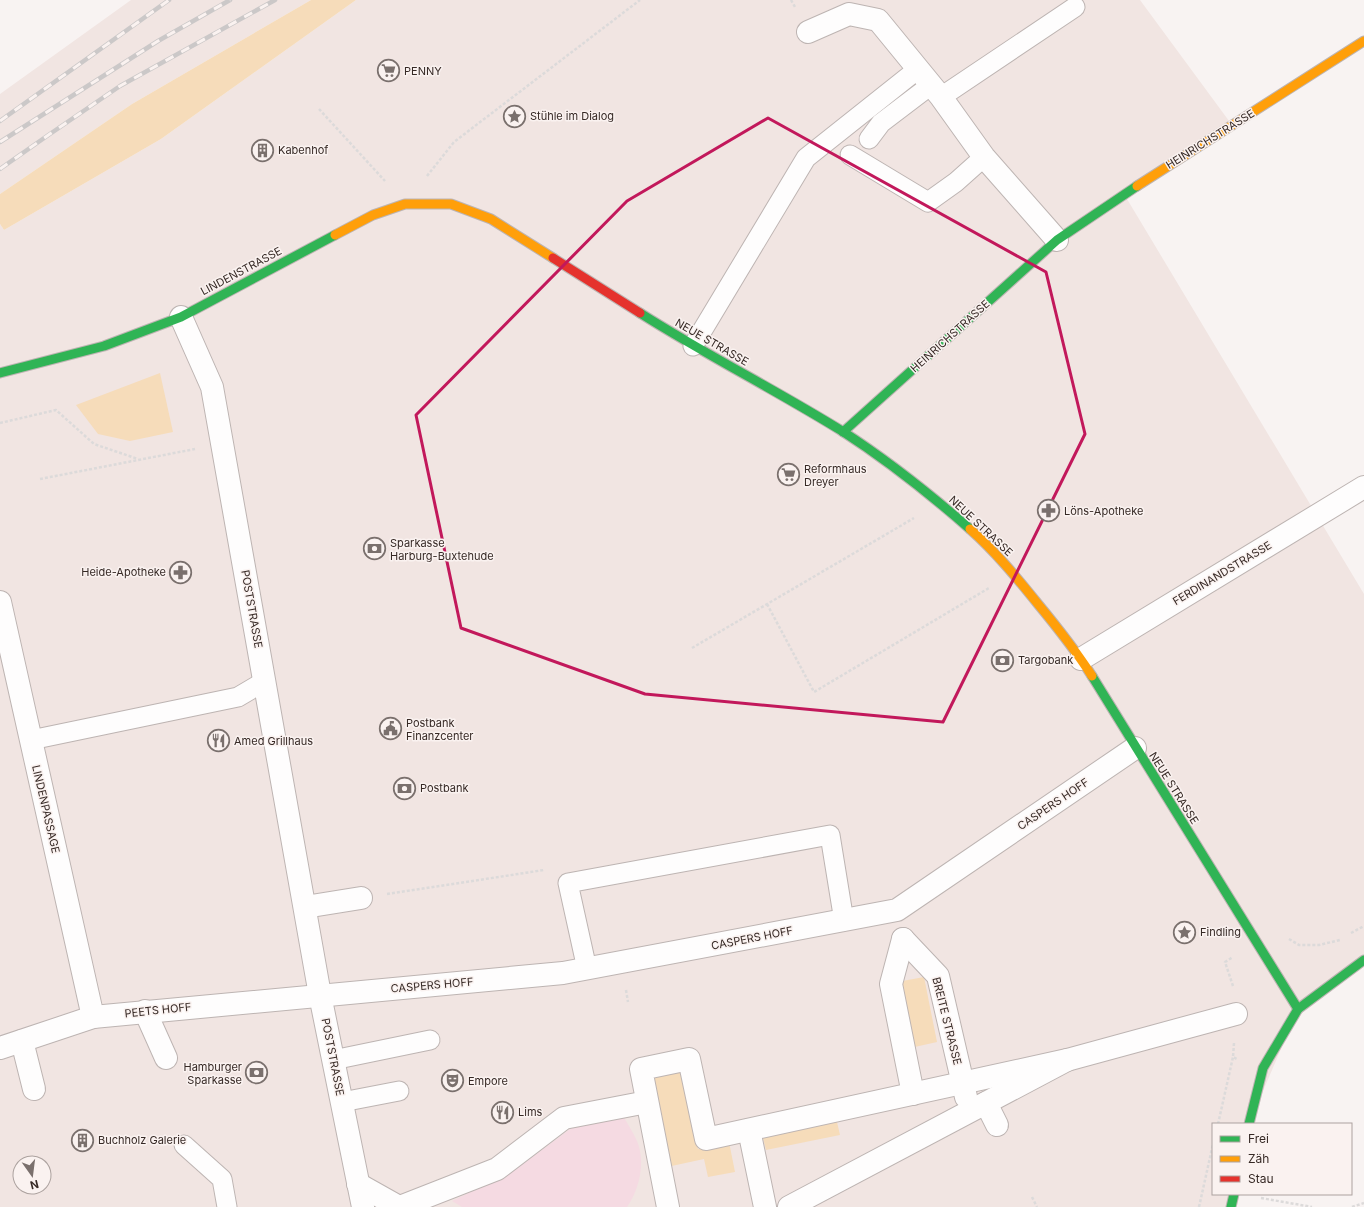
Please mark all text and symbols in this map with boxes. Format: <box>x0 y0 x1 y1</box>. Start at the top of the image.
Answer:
supermarket icon: PENNY <box>375 58 401 84</box>
place label: PENNY <box>404 64 442 78</box>
place icon: Stühle im Dialog <box>502 103 528 129</box>
street label: HEINRICHSTRASSE <box>1163 106 1257 172</box>
place label: Stühle im Dialog <box>530 109 614 123</box>
building icon: Kabenhof <box>249 137 275 163</box>
place label: Kabenhof <box>278 143 328 157</box>
street label: LINDENSTRASSE <box>198 244 284 298</box>
street label: HEINRICHSTRASSE <box>907 297 993 375</box>
street label: NEUE STRASSE <box>673 315 751 369</box>
supermarket icon: Reformhaus Dreyer <box>775 462 801 488</box>
place label: Reformhaus Dreyer <box>804 462 867 489</box>
street label: NEUE STRASSE <box>946 493 1016 559</box>
pharmacy icon: Löns-Apotheke <box>1036 498 1062 524</box>
place label: Löns-Apotheke <box>1064 504 1143 518</box>
bank icon: Sparkasse Harburg-Buxtehude <box>361 536 387 562</box>
place label: Sparkasse Harburg-Buxtehude <box>390 536 494 563</box>
street label: FERDINANDSTRASSE <box>1170 538 1274 608</box>
pharmacy icon: Heide-Apotheke <box>168 559 194 585</box>
place label: Heide-Apotheke <box>81 565 166 579</box>
street label: POSTSTRASSE <box>238 569 266 649</box>
bank icon: Targobank <box>990 647 1016 673</box>
place label: Targobank <box>1018 653 1073 667</box>
public building icon: Postbank Finanzcenter <box>378 716 404 742</box>
place label: Postbank Finanzcenter <box>406 716 474 743</box>
restaurant icon: Amed Grillhaus <box>205 728 231 754</box>
place label: Amed Grillhaus <box>234 734 313 748</box>
street label: NEUE STRASSE <box>1146 749 1202 827</box>
street label: LINDENPASSAGE <box>29 763 63 855</box>
bank icon: Postbank <box>391 775 417 801</box>
street label: CASPERS HOFF <box>1015 775 1091 833</box>
place label: Postbank <box>420 781 469 795</box>
place icon: Findling <box>1171 919 1197 945</box>
street label: CASPERS HOFF <box>710 923 794 953</box>
place label: Findling <box>1200 925 1241 939</box>
street label: CASPERS HOFF <box>390 974 474 996</box>
street label: BREITE STRASSE <box>929 976 965 1066</box>
street label: PEETS HOFF <box>124 1000 192 1020</box>
street label: POSTSTRASSE <box>319 1017 347 1097</box>
place label: Hamburger Sparkasse <box>184 1060 242 1087</box>
bank icon: Hamburger Sparkasse <box>244 1060 270 1086</box>
theatre icon: Empore <box>439 1068 465 1094</box>
place label: Empore <box>468 1074 508 1088</box>
restaurant icon: Lims <box>489 1099 515 1125</box>
place label: Lims <box>518 1105 543 1119</box>
legend <box>1212 1123 1352 1195</box>
building icon: Buchholz Galerie <box>70 1127 96 1153</box>
text: Frei <box>1248 1131 1269 1146</box>
place label: Buchholz Galerie <box>98 1133 186 1147</box>
text: Zäh <box>1248 1151 1269 1166</box>
north arrow <box>12 1155 52 1195</box>
text: Stau <box>1248 1171 1274 1186</box>
text: N <box>29 1177 40 1193</box>

